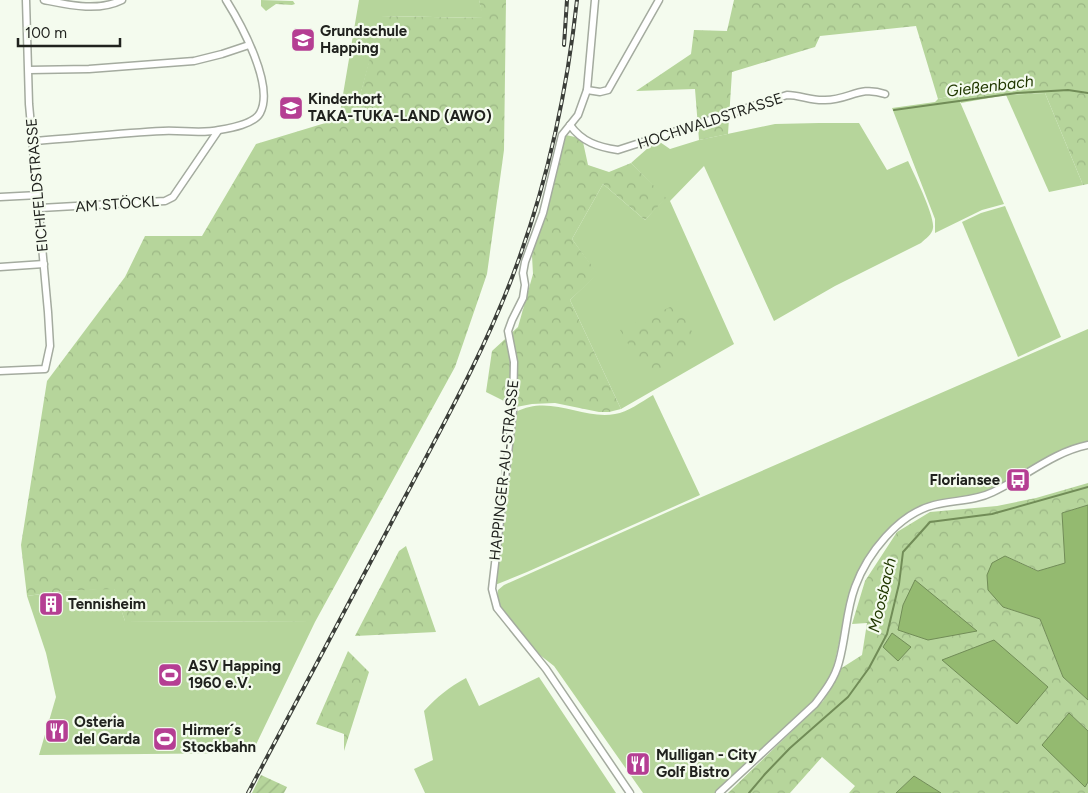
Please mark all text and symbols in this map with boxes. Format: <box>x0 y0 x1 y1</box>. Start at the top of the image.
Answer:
scale bar <box>18 15 120 47</box>
place label: Grundschule Happing <box>320 22 408 57</box>
text: 100 m <box>25 24 67 42</box>
school or university icon: Grundschule Happing <box>290 27 316 53</box>
water label: Gießenbach <box>945 71 1035 101</box>
street label: HOCHWALDSTRASSE <box>635 89 785 153</box>
place label: Kinderhort TAKA-TUKA-LAND (AWO) <box>308 90 492 125</box>
school or university icon: Kinderhort TAKA-TUKA-LAND (AWO) <box>278 95 304 121</box>
street label: EICHFELDSTRASSE <box>22 117 52 253</box>
street label: AM STÖCKL <box>75 192 159 216</box>
street label: HAPPINGER-AU-STRASSE <box>486 379 522 561</box>
bus stop icon: Floriansee <box>1005 467 1031 493</box>
place label: Floriansee <box>930 471 1001 489</box>
water label: Moosbach <box>864 556 900 634</box>
building icon: Tennisheim <box>38 591 64 617</box>
place label: Tennisheim <box>68 595 146 613</box>
place label: ASV Happing 1960 e.V. <box>188 657 281 692</box>
sports icon: ASV Happing 1960 e.V. <box>157 662 183 688</box>
place label: Osteria del Garda <box>74 713 140 748</box>
restaurant icon: Osteria del Garda <box>44 718 70 744</box>
place label: Hirmer´s Stockbahn <box>182 721 256 756</box>
sports icon: Hirmer´s Stockbahn <box>152 726 178 752</box>
place label: Mulligan - City Golf Bistro <box>656 746 757 781</box>
restaurant icon: Mulligan - City Golf Bistro <box>625 751 651 777</box>

